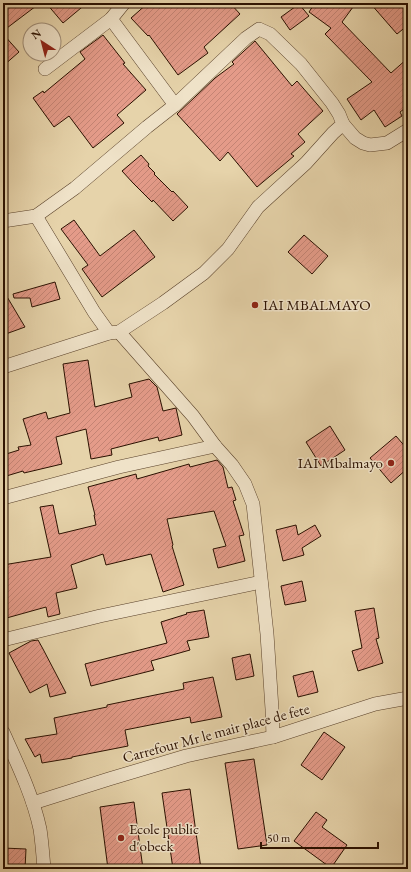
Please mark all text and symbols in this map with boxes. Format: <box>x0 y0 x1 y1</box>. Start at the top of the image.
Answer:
north arrow <box>22 22 62 62</box>
text: N <box>28 26 44 42</box>
place label: IAI MBALMAYO <box>263 295 371 314</box>
marker: IAI MBALMAYO <box>250 300 260 310</box>
place label: IAI Mbalmayo <box>298 453 383 472</box>
marker: IAI Mbalmayo <box>386 458 396 468</box>
street label: Carrefour Mr le mair place de fete <box>120 698 311 767</box>
place label: Ecole public d'obeck <box>129 819 199 855</box>
scale bar <box>261 824 378 850</box>
text: 50 m <box>267 830 291 846</box>
marker: Ecole public d'obeck <box>116 833 126 843</box>

